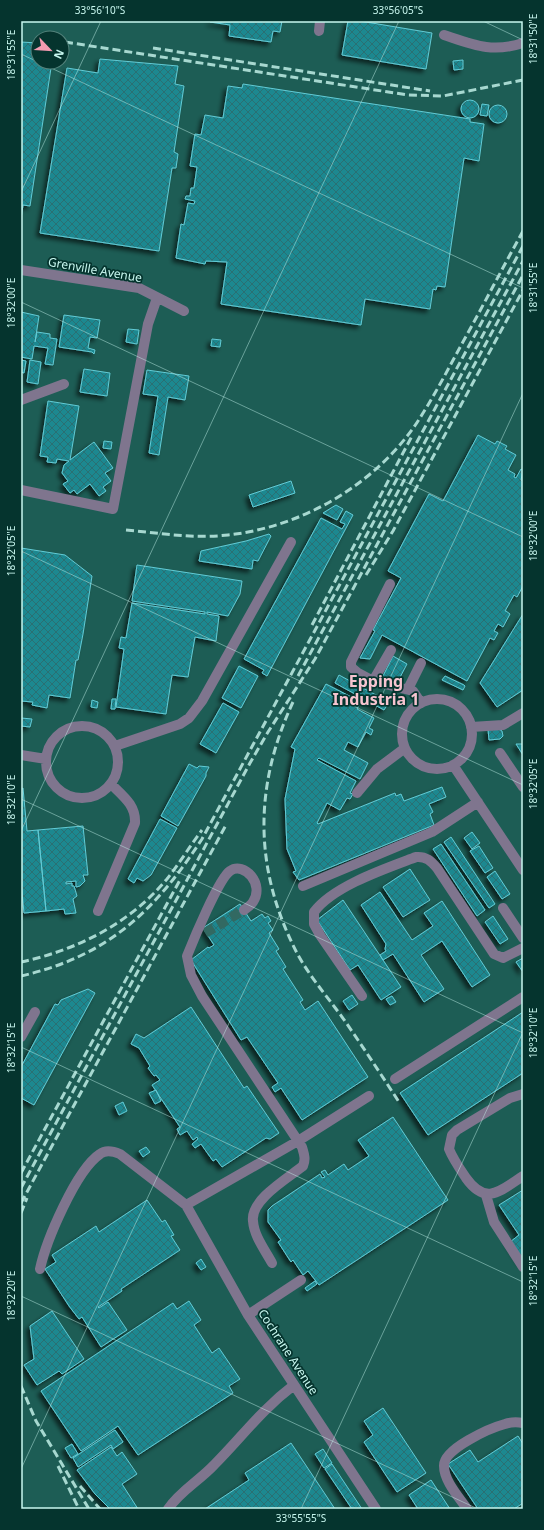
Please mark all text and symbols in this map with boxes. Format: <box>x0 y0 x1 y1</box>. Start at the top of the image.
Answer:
text: 33°56'10"S <box>75 3 126 17</box>
text: 33°56'05"S <box>373 3 424 17</box>
text: 18°31'50"E <box>526 14 540 64</box>
text: 18°31'55"E <box>4 30 18 80</box>
north arrow <box>30 30 70 70</box>
text: N <box>51 47 68 62</box>
street label: Grenville Avenue <box>47 253 144 286</box>
text: 18°31'55"E <box>526 263 540 313</box>
text: 18°32'00"E <box>4 278 18 328</box>
text: 18°32'00"E <box>526 511 540 561</box>
text: 18°32'05"E <box>4 526 18 576</box>
district label: Epping Industria 1 <box>333 670 419 710</box>
text: 18°32'05"E <box>526 759 540 809</box>
text: 18°32'10"E <box>4 775 18 825</box>
text: 18°32'10"E <box>526 1008 540 1058</box>
text: 18°32'15"E <box>4 1023 18 1073</box>
text: 18°32'15"E <box>526 1256 540 1306</box>
text: 18°32'20"E <box>4 1271 18 1321</box>
street label: Cochrane Avenue <box>254 1306 323 1398</box>
text: 33°55'55"S <box>276 1511 327 1525</box>

